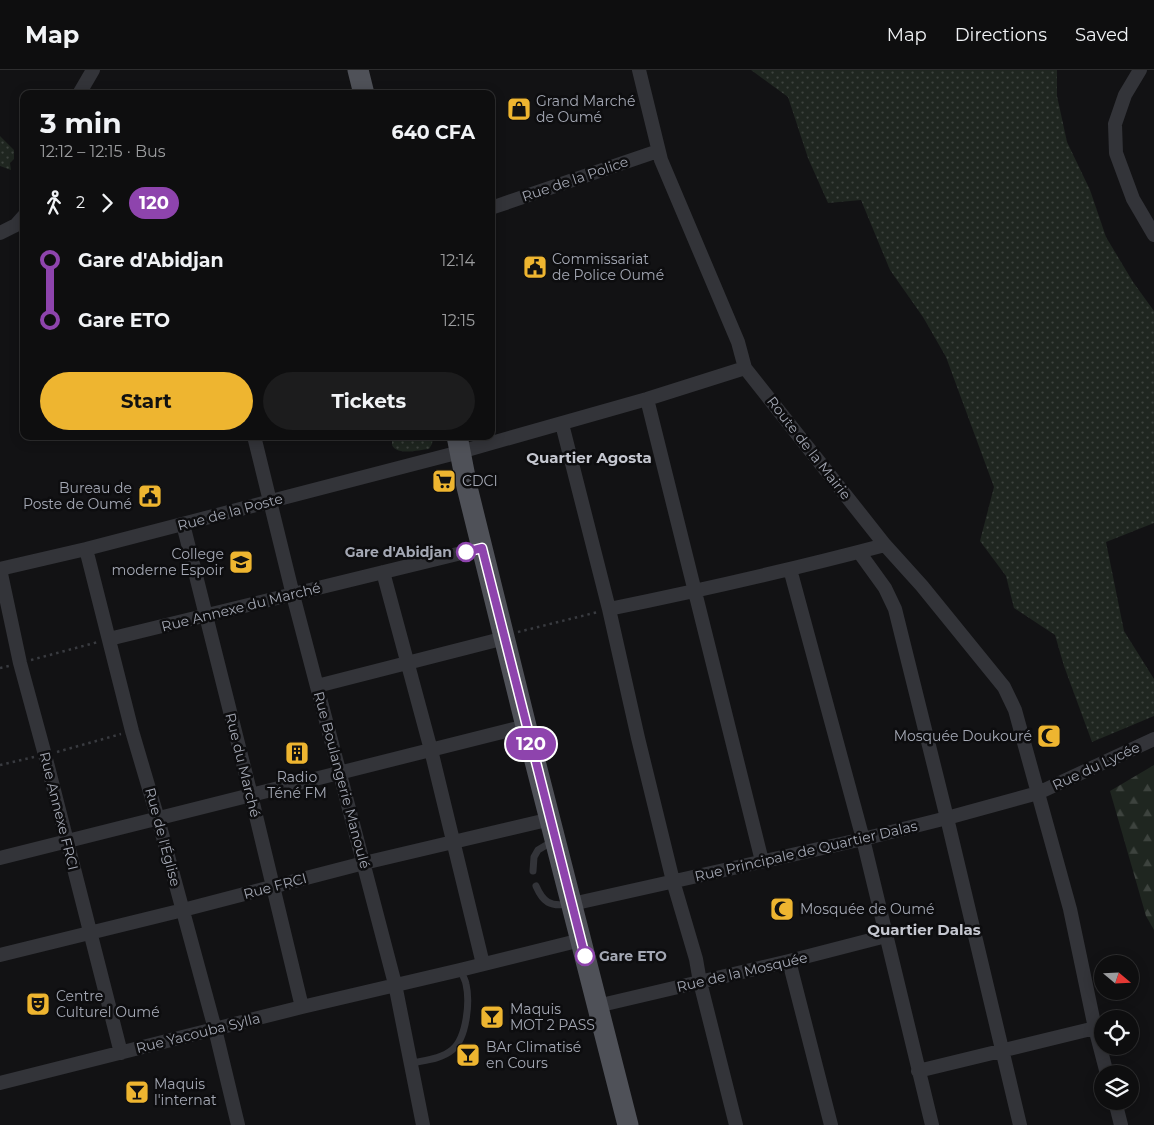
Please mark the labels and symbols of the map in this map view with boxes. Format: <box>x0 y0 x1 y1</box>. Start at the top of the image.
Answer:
place label: Grand Marché de Oumé <box>536 92 636 126</box>
shop icon: Grand Marché de Oumé <box>506 96 532 122</box>
street label: Rue de la Police <box>519 152 631 206</box>
place label: Commissariat de Police Oumé <box>552 250 664 284</box>
public building icon: Commissariat de Police Oumé <box>522 254 548 280</box>
street label: Route de la Mairie <box>763 393 855 503</box>
district label: Quartier Agosta <box>526 448 652 467</box>
supermarket icon: CDCI <box>431 468 457 494</box>
place label: CDCI <box>462 472 498 490</box>
place label: Bureau de Poste de Oumé <box>23 479 132 513</box>
public building icon: Bureau de Poste de Oumé <box>137 483 163 509</box>
street label: Rue de la Poste <box>175 489 285 535</box>
marker: Gare d'Abidjan <box>456 542 476 562</box>
place label: Gare d'Abidjan <box>345 543 452 561</box>
place label: College moderne Espoir <box>112 545 224 579</box>
school or university icon: College moderne Espoir <box>228 549 254 575</box>
street label: Rue Annexe du Marché <box>159 578 323 636</box>
street label: Rue Boulangerie Manoulé <box>310 689 374 871</box>
street label: Rue du Marché <box>221 711 265 819</box>
mosque icon: Mosquée Doukouré <box>1036 723 1062 749</box>
place label: Mosquée Doukouré <box>894 727 1032 745</box>
line badge: 120 <box>502 728 560 760</box>
street label: Rue du Lycée <box>1049 738 1143 794</box>
building icon: Radio Téné FM <box>284 740 310 766</box>
street label: Rue Annexe FRCI <box>36 750 82 872</box>
place label: Radio Téné FM <box>267 768 327 802</box>
street label: Rue de l'Église <box>141 786 185 888</box>
street label: Rue Principale de Quartier Dalas <box>693 817 919 885</box>
street label: Rue FRCI <box>241 869 309 903</box>
mosque icon: Mosquée de Oumé <box>769 896 795 922</box>
place label: Mosquée de Oumé <box>800 900 935 918</box>
district label: Quartier Dalas <box>867 920 981 939</box>
marker: Gare ETO <box>575 946 595 966</box>
place label: Gare ETO <box>599 947 667 965</box>
street label: Rue de la Mosquée <box>675 948 809 996</box>
north arrow <box>1094 955 1139 1000</box>
place label: Centre Culturel Oumé <box>56 987 160 1021</box>
theatre icon: Centre Culturel Oumé <box>25 991 51 1017</box>
place label: Maquis MOT 2 PASS <box>510 1000 595 1034</box>
bar icon: Maquis MOT 2 PASS <box>479 1004 505 1030</box>
street label: Rue Yacouba Sylla <box>134 1009 262 1057</box>
place label: BAr Climatisé en Cours <box>486 1038 581 1072</box>
bar icon: BAr Climatisé en Cours <box>455 1042 481 1068</box>
place label: Maquis l'internat <box>154 1075 217 1109</box>
bar icon: Maquis l'internat <box>124 1079 150 1105</box>

